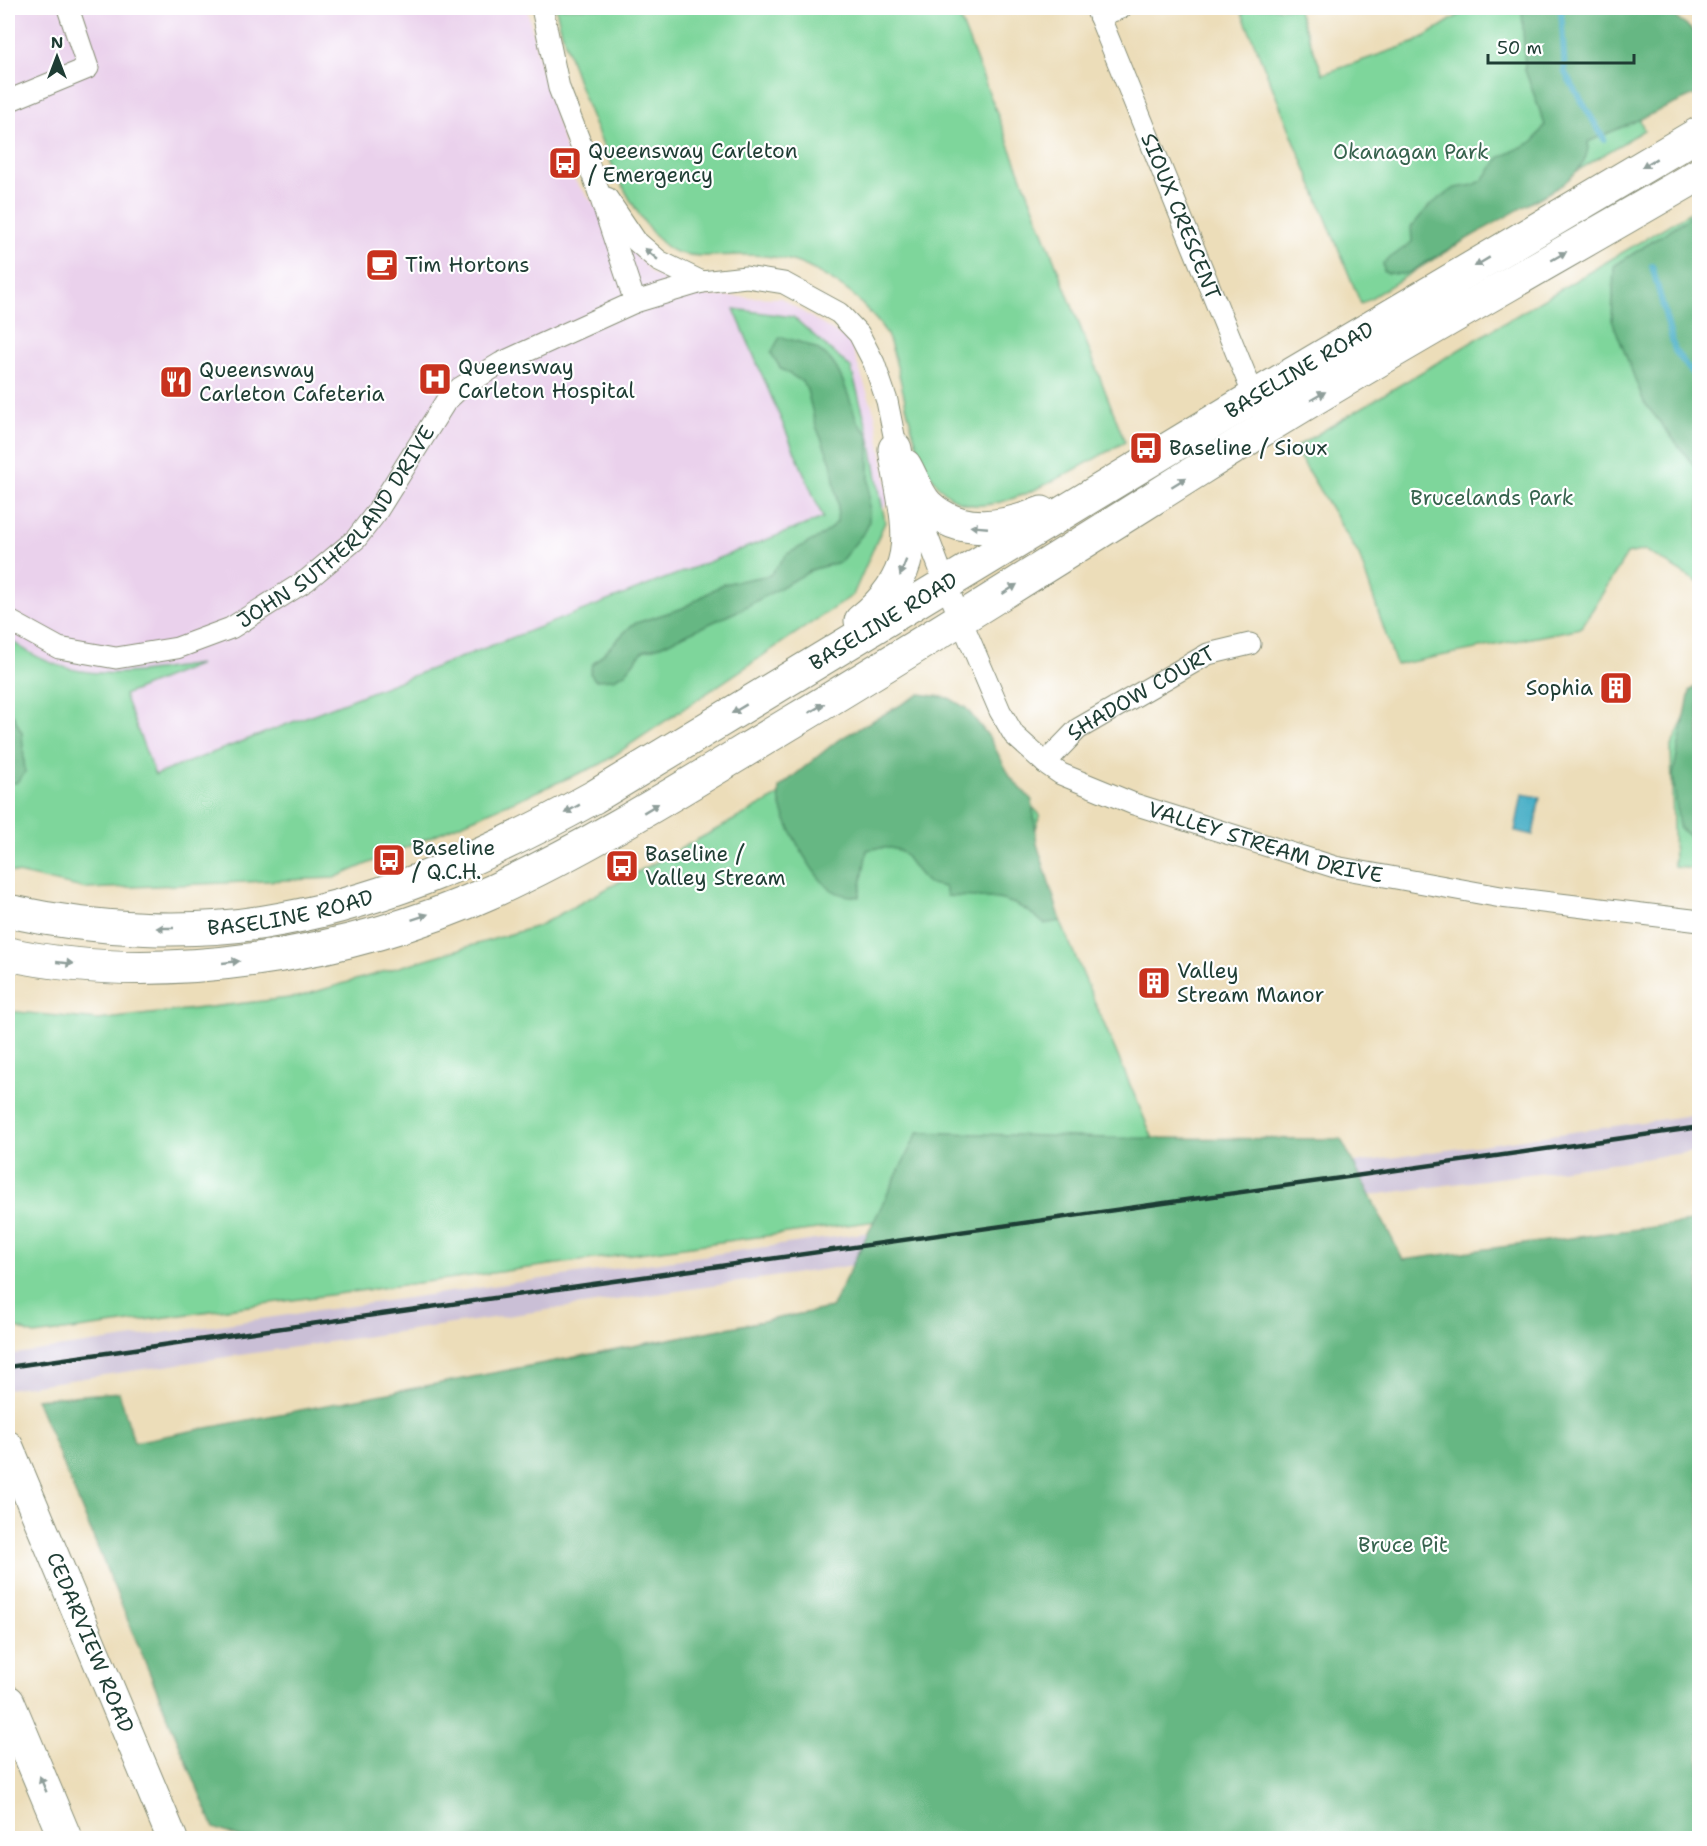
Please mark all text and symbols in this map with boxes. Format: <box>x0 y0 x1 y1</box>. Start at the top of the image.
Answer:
north arrow <box>27 27 87 87</box>
scale bar <box>1488 27 1634 65</box>
text: N <box>51 32 63 53</box>
text: 50 m <box>1497 36 1542 60</box>
street label: SIOUX CRESCENT <box>1134 129 1227 304</box>
place label: Queensway Carleton / Emergency <box>588 137 798 189</box>
park label: Okanagan Park <box>1333 138 1489 166</box>
bus stop icon: Queensway Carleton / Emergency <box>547 145 583 181</box>
one-way arrow <box>1640 158 1657 168</box>
cafe icon: Tim Hortons <box>364 247 400 283</box>
one-way arrow <box>643 247 659 260</box>
place label: Tim Hortons <box>405 251 530 279</box>
one-way arrow <box>1551 251 1568 261</box>
one-way arrow <box>1473 257 1490 267</box>
street label: BASELINE ROAD <box>1220 315 1379 425</box>
place label: Queensway Carleton Hospital <box>458 353 635 405</box>
place label: Queensway Carleton Cafeteria <box>199 356 385 408</box>
hospital icon: Queensway Carleton Hospital <box>417 361 453 397</box>
restaurant icon: Queensway Carleton Cafeteria <box>158 364 194 400</box>
one-way arrow <box>1310 391 1326 402</box>
street label: JOHN SUTHERLAND DRIVE <box>232 420 441 635</box>
bus stop icon: Baseline / Sioux <box>1128 430 1164 466</box>
place label: Baseline / Sioux <box>1169 434 1328 462</box>
one-way arrow <box>1170 476 1187 487</box>
park label: Brucelands Park <box>1410 484 1574 512</box>
one-way arrow <box>969 522 988 532</box>
one-way arrow <box>898 559 907 577</box>
street label: BASELINE ROAD <box>804 566 963 677</box>
one-way arrow <box>1002 584 1018 595</box>
street label: SHADOW COURT <box>1061 639 1220 746</box>
building icon: Sophia <box>1598 670 1634 706</box>
place label: Sophia <box>1526 674 1593 702</box>
one-way arrow <box>809 702 825 713</box>
one-way arrow <box>730 704 747 714</box>
street label: VALLEY STREAM DRIVE <box>1144 795 1385 889</box>
one-way arrow <box>643 802 659 813</box>
one-way arrow <box>563 804 580 814</box>
place label: Baseline / Q.C.H. <box>412 834 496 886</box>
place label: Baseline / Valley Stream <box>645 840 786 892</box>
bus stop icon: Baseline / Q.C.H. <box>371 842 407 878</box>
bus stop icon: Baseline / Valley Stream <box>604 848 640 884</box>
street label: BASELINE ROAD <box>206 883 377 942</box>
one-way arrow <box>411 912 429 922</box>
one-way arrow <box>156 923 175 932</box>
one-way arrow <box>221 957 240 966</box>
place label: Valley Stream Manor <box>1177 957 1325 1009</box>
one-way arrow <box>56 958 75 968</box>
building icon: Valley Stream Manor <box>1136 965 1172 1001</box>
park label: Bruce Pit <box>1358 1531 1448 1559</box>
street label: CEDARVIEW ROAD <box>40 1548 140 1737</box>
one-way arrow <box>38 1775 48 1793</box>

